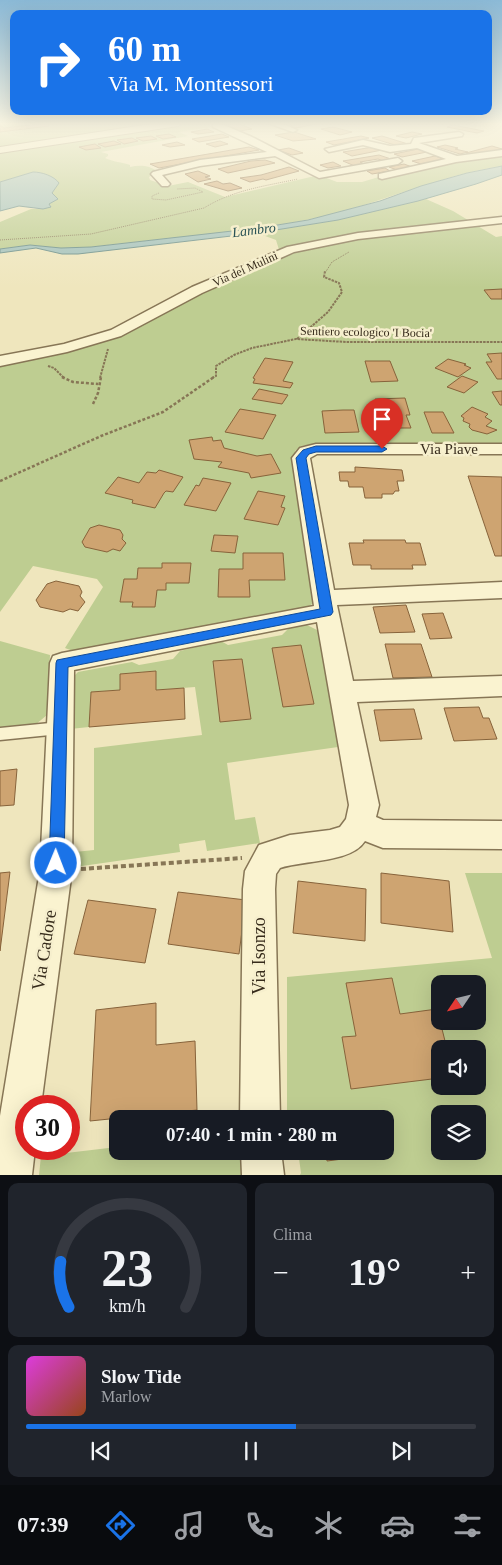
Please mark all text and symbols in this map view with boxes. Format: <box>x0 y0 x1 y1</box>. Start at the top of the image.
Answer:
icon: right <box>25 30 90 95</box>
text: 60 m <box>108 30 181 69</box>
text: Via M. Montessori <box>108 71 274 96</box>
water label: Lambro <box>230 220 277 240</box>
street label: Via dei Mulini <box>210 248 280 290</box>
street label: Sentiero ecologico 'I Bocia' <box>300 324 432 340</box>
pin <box>361 398 403 449</box>
icon: arrive <box>368 405 396 433</box>
street label: Via Piave <box>420 441 478 457</box>
position arrow <box>29 836 81 888</box>
street label: Via Cadore <box>28 908 60 992</box>
street label: Via Isonzo <box>249 917 269 995</box>
north arrow <box>431 975 486 1030</box>
map controls <box>431 975 486 1160</box>
button: sound <box>431 1040 486 1095</box>
speed limit sign: 30 <box>15 1095 80 1160</box>
button: layers <box>431 1105 486 1160</box>
text: 07:40 · 1 min · 280 m <box>166 1124 337 1145</box>
text: Clima <box>273 1226 312 1243</box>
text: 23 <box>102 1240 154 1297</box>
text: 19° <box>348 1251 401 1293</box>
text: − <box>273 1257 289 1288</box>
text: + <box>460 1257 476 1288</box>
text: km/h <box>109 1296 146 1316</box>
text: Slow Tide <box>101 1366 181 1387</box>
text: Marlow <box>101 1388 152 1405</box>
icon: previous <box>87 1437 115 1465</box>
icon: pause <box>237 1437 265 1465</box>
icon: next <box>387 1437 415 1465</box>
icon: directions <box>103 1508 138 1543</box>
icon: music <box>172 1508 207 1543</box>
icon: phone <box>242 1508 277 1543</box>
icon: climate <box>311 1508 346 1543</box>
icon: car <box>380 1508 415 1543</box>
icon: filters <box>450 1508 485 1543</box>
text: 07:39 <box>17 1512 69 1537</box>

